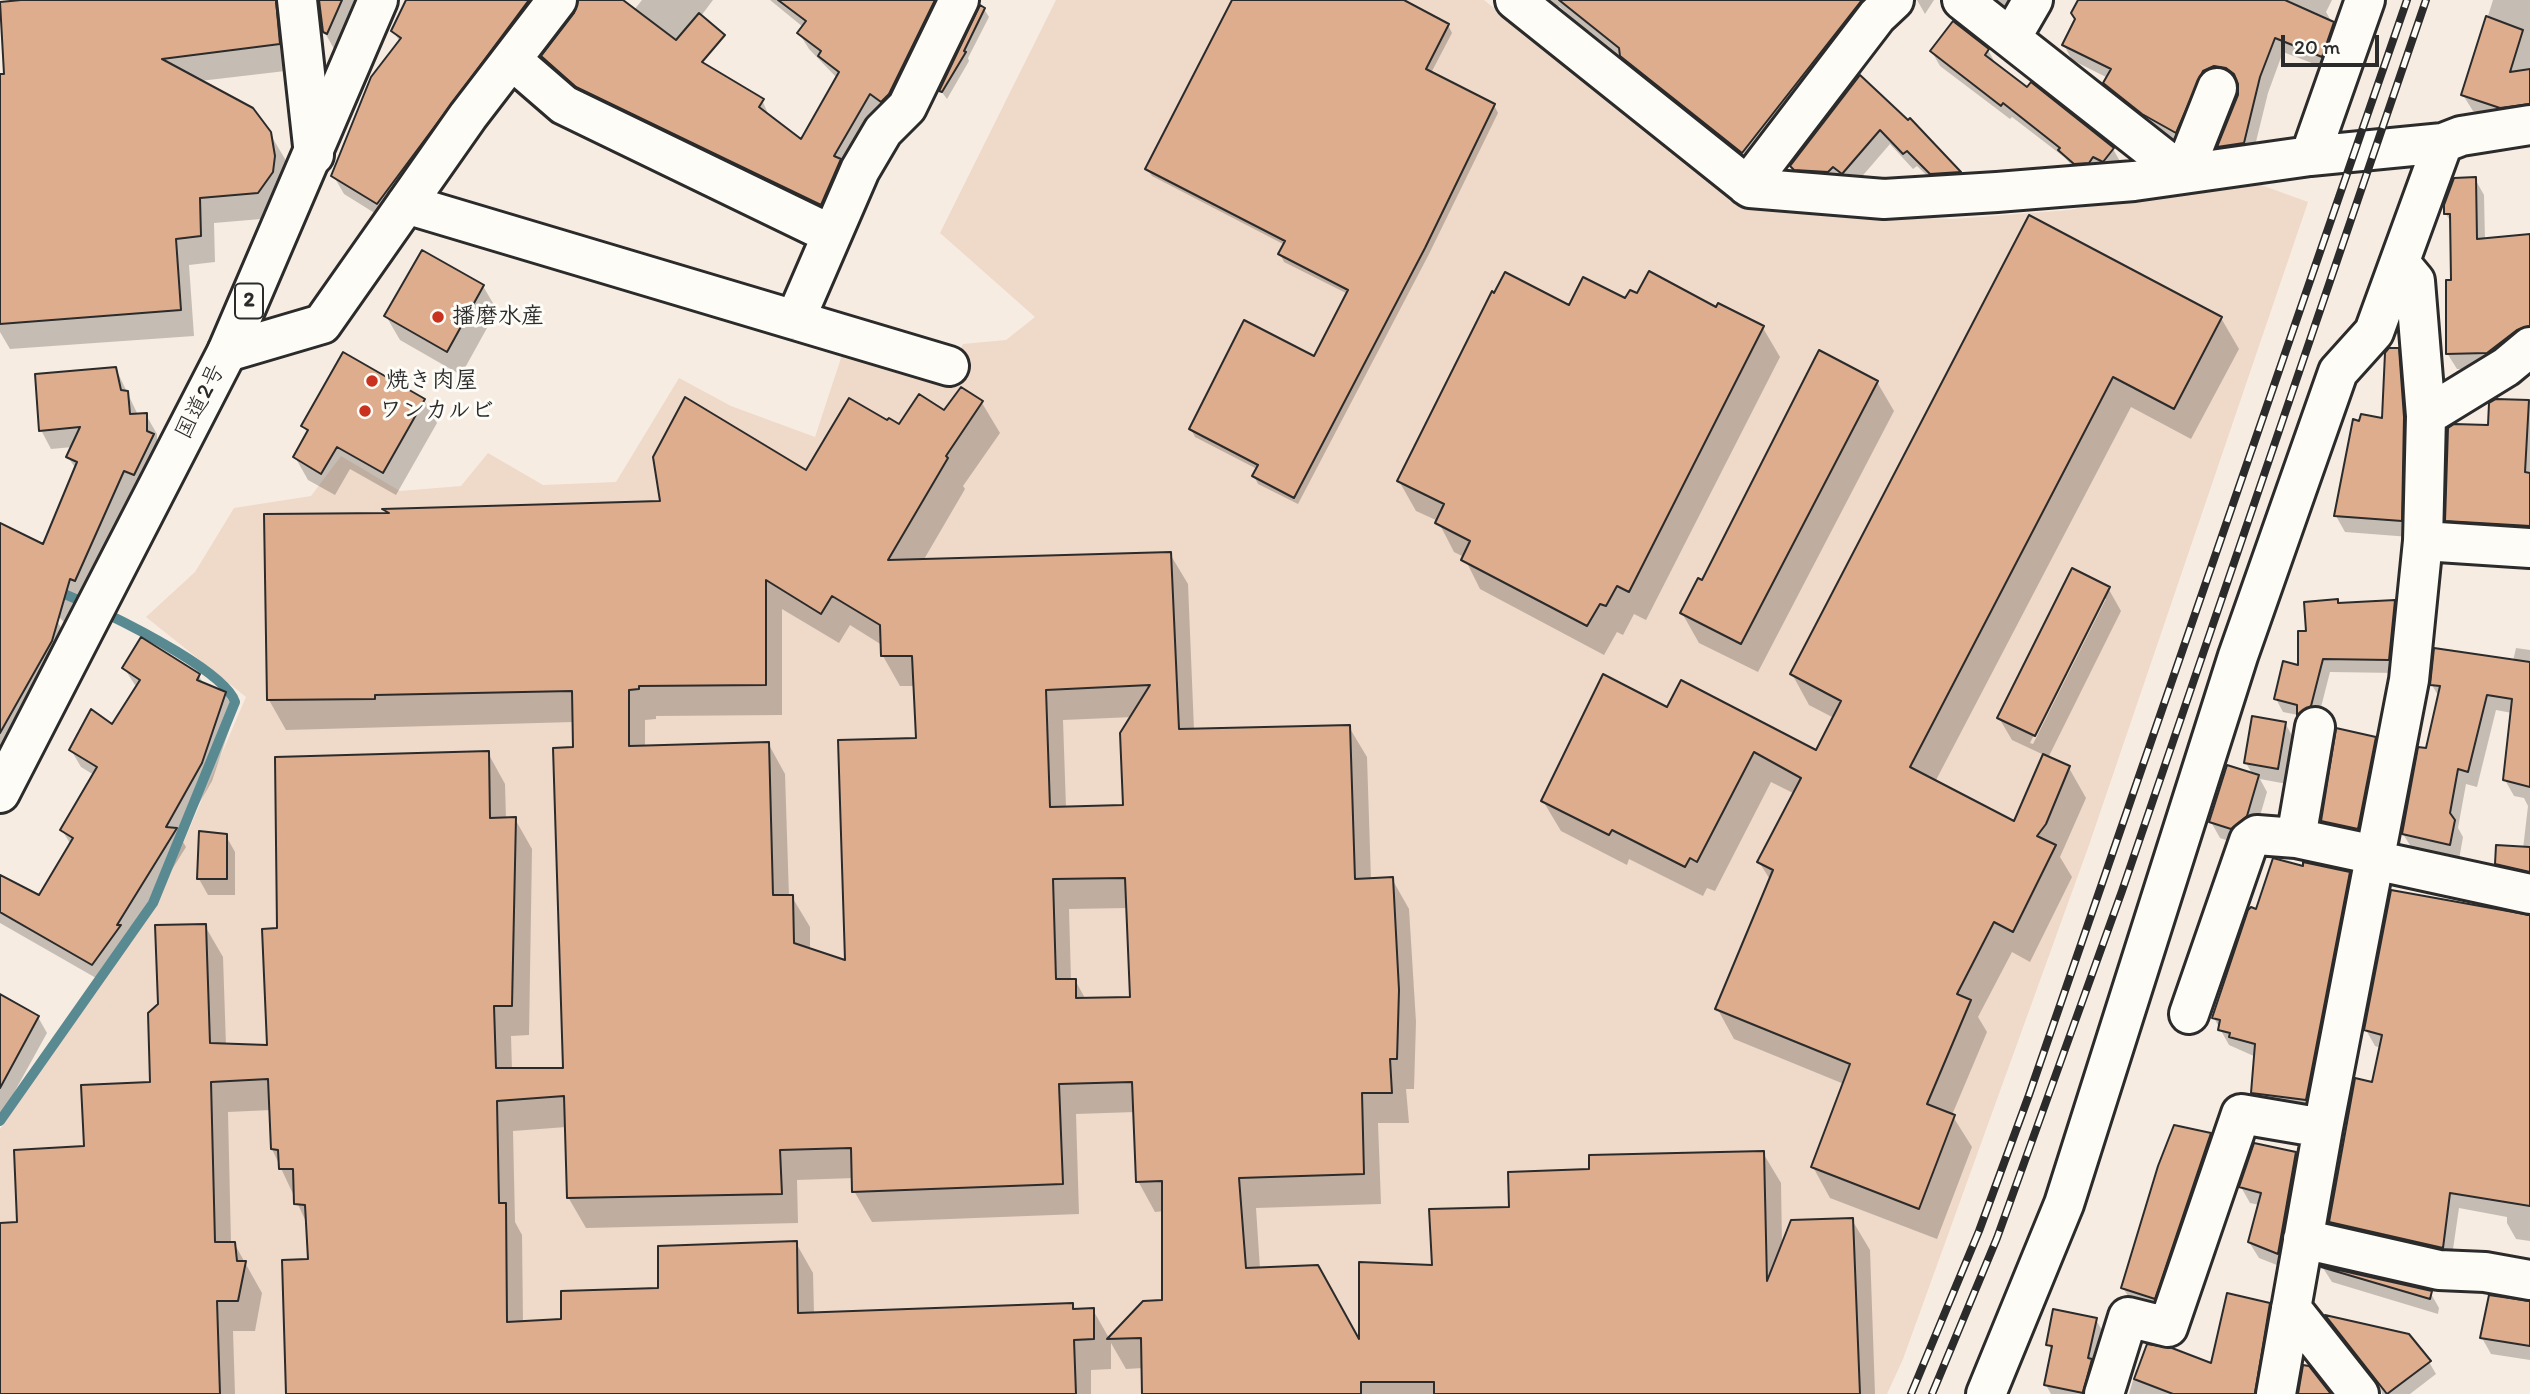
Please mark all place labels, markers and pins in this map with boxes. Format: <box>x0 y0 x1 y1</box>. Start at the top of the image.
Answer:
place label: 播磨水産 <box>452 303 544 331</box>
marker: 播磨水産 <box>430 309 446 325</box>
place label: 焼き肉屋 <box>386 367 478 395</box>
marker: 焼き肉屋 <box>364 373 380 389</box>
place label: ワンカルビ <box>379 397 494 425</box>
marker: ワンカルビ <box>357 403 373 419</box>

